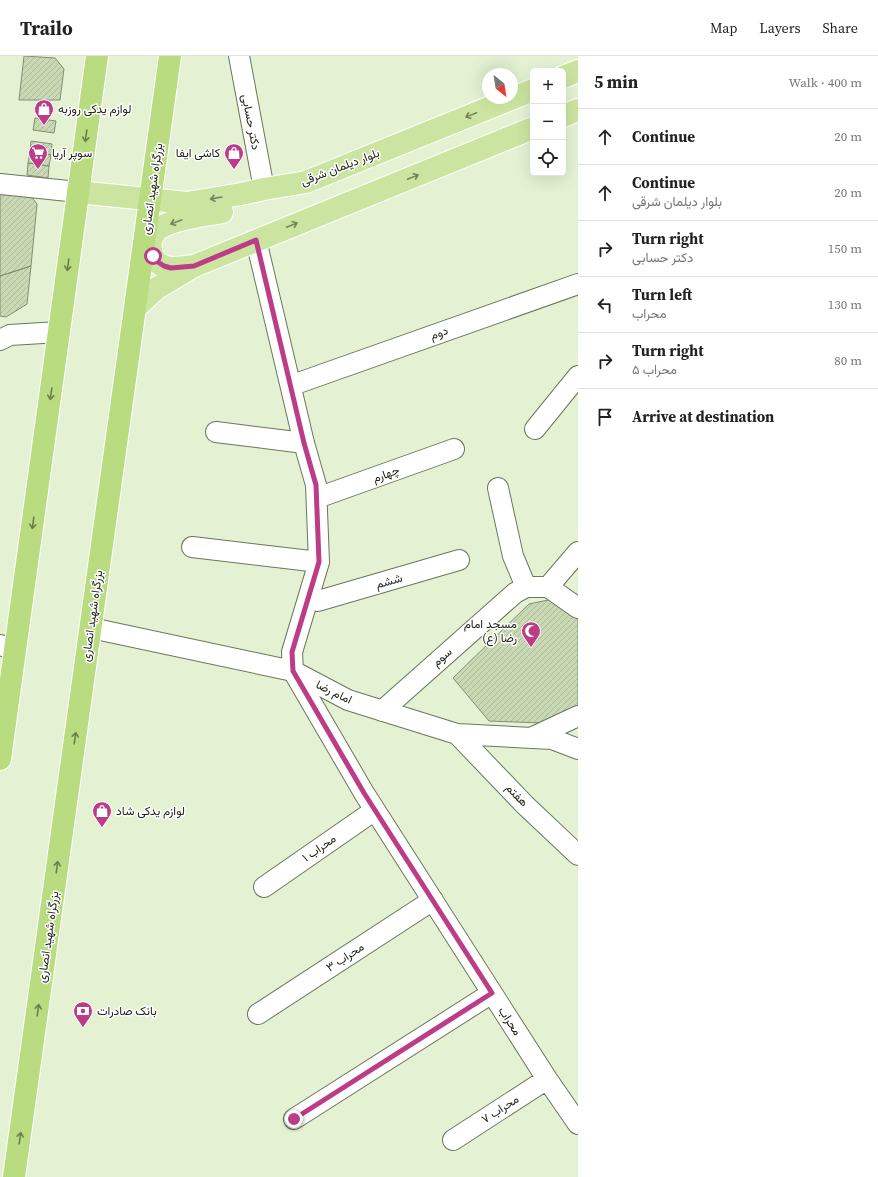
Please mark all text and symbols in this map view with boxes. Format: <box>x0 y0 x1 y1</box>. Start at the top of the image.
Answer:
text: Trailo <box>20 15 73 41</box>
text: Map <box>710 18 737 38</box>
text: Layers <box>759 18 801 38</box>
text: Share <box>823 18 858 38</box>
north arrow <box>482 68 518 104</box>
map controls <box>530 68 566 176</box>
button: + <box>530 68 566 104</box>
text: 5 min <box>594 70 638 94</box>
text: Walk · 400 m <box>789 74 862 91</box>
street label: دکتر حسابی <box>238 93 264 151</box>
shop icon: لوازم یدکی روزبه <box>33 98 55 126</box>
place label: لوازم یدکی روزبه <box>58 101 131 117</box>
button: − <box>530 104 566 140</box>
one-way arrow <box>466 112 478 119</box>
icon: ahead <box>594 126 616 148</box>
text: Continue <box>632 126 695 147</box>
text: 20 m <box>834 128 862 145</box>
one-way arrow <box>82 129 90 142</box>
button: locate <box>530 140 566 176</box>
supermarket icon: سوپر آریا <box>27 142 49 170</box>
street label: بزرگراه شهید انصاری <box>138 142 166 236</box>
shop icon: کاشی ایفا <box>223 142 245 170</box>
place label: سوپر آریا <box>52 145 92 161</box>
place label: کاشی ایفا <box>176 145 220 161</box>
street label: بلوار دیلمان شرقی <box>298 145 382 189</box>
one-way arrow <box>406 172 418 180</box>
text: Continue <box>632 172 695 193</box>
icon: ahead <box>594 182 616 204</box>
text: 20 m <box>834 184 862 201</box>
text: بلوار دیلمان شرقی <box>632 193 722 210</box>
one-way arrow <box>210 194 223 202</box>
one-way arrow <box>170 219 182 227</box>
one-way arrow <box>286 221 298 229</box>
text: Turn right <box>632 228 704 249</box>
icon: right <box>594 238 616 260</box>
text: 150 m <box>828 240 862 257</box>
route start <box>144 247 162 265</box>
text: دکتر حسابی <box>632 249 693 266</box>
one-way arrow <box>64 258 72 271</box>
text: Turn left <box>632 284 692 305</box>
icon: left <box>594 294 616 316</box>
text: 130 m <box>828 296 862 313</box>
text: محراب <box>632 305 666 322</box>
street label: دوم <box>428 322 451 344</box>
text: Turn right <box>632 340 704 361</box>
icon: right <box>594 350 616 372</box>
text: 80 m <box>834 352 862 369</box>
text: محراب ۵ <box>632 361 677 378</box>
one-way arrow <box>47 387 54 400</box>
icon: arrive <box>594 406 616 428</box>
text: Arrive at destination <box>632 406 774 427</box>
street label: چهارم <box>370 462 402 486</box>
one-way arrow <box>29 516 37 529</box>
street label: بزرگراه شهید انصاری <box>78 569 106 663</box>
street label: ششم <box>374 570 404 592</box>
place label: مسجد امام رضا (ع) <box>464 616 517 647</box>
mosque icon: مسجد امام رضا (ع) <box>520 620 542 648</box>
street label: سوم <box>428 644 456 670</box>
street label: امام رضا <box>313 676 355 708</box>
one-way arrow <box>71 732 79 745</box>
street label: هفتم <box>502 780 532 810</box>
shop icon: لوازم یدکی شاد <box>91 800 113 828</box>
place label: لوازم یدکی شاد <box>116 803 185 819</box>
street label: محراب ۱ <box>299 831 339 865</box>
one-way arrow <box>54 861 61 874</box>
street label: بزرگراه شهید انصاری <box>34 890 62 984</box>
street label: محراب ۳ <box>323 939 367 975</box>
bank icon: بانک صادرات <box>72 1000 94 1028</box>
place label: بانک صادرات <box>97 1003 157 1019</box>
street label: محراب <box>495 1003 525 1039</box>
one-way arrow <box>34 1004 42 1017</box>
street label: محراب ۷ <box>478 1091 522 1127</box>
route end <box>285 1110 303 1128</box>
one-way arrow <box>16 1132 24 1145</box>

